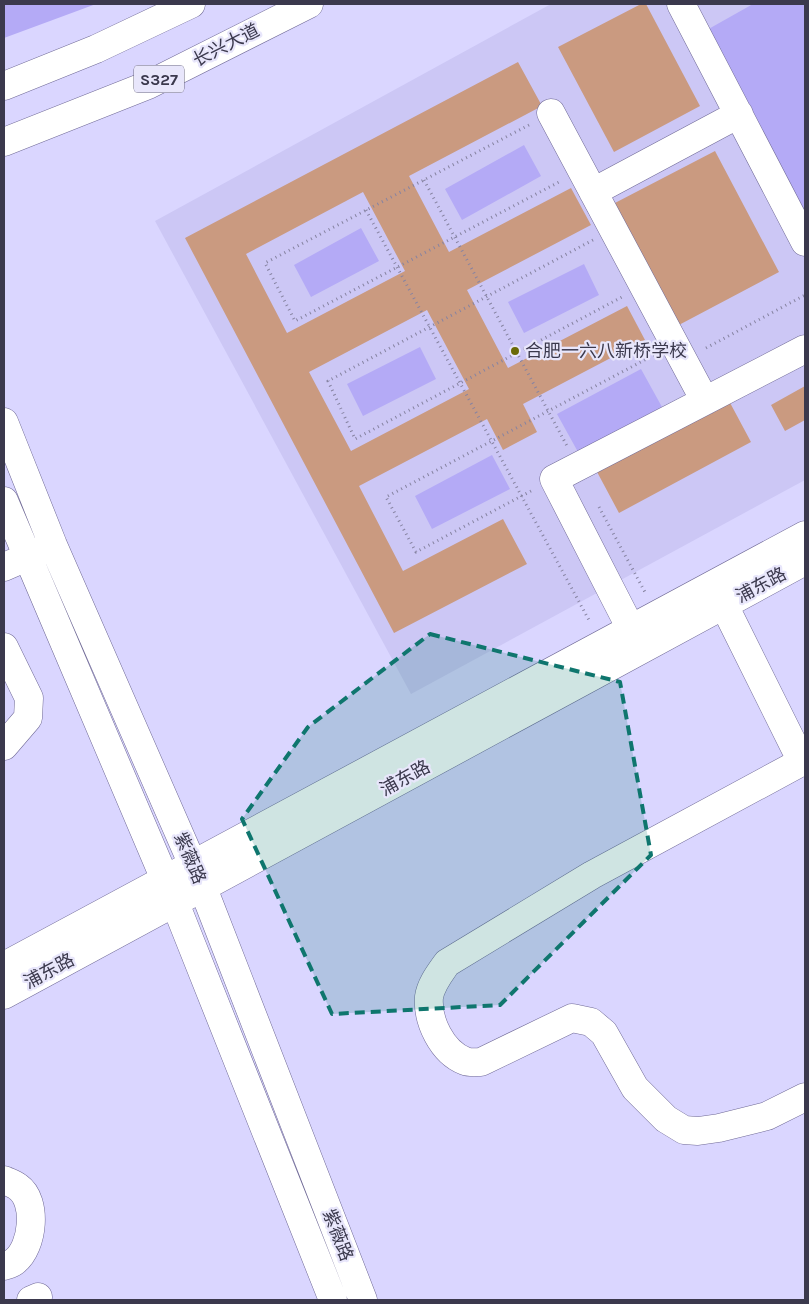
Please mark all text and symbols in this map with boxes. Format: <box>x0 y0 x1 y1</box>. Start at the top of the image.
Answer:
street label: 长兴大道 <box>189 19 263 71</box>
road number: S327 <box>134 66 184 92</box>
place label: 合肥一六八新桥学校 <box>525 340 687 362</box>
marker: 合肥一六八新桥学校 <box>509 345 521 357</box>
street label: 浦东路 <box>732 563 790 607</box>
street label: 浦东路 <box>376 755 434 801</box>
street label: 紫薇路 <box>169 829 211 887</box>
street label: 浦东路 <box>20 949 78 993</box>
street label: 紫薇路 <box>318 1206 358 1264</box>

